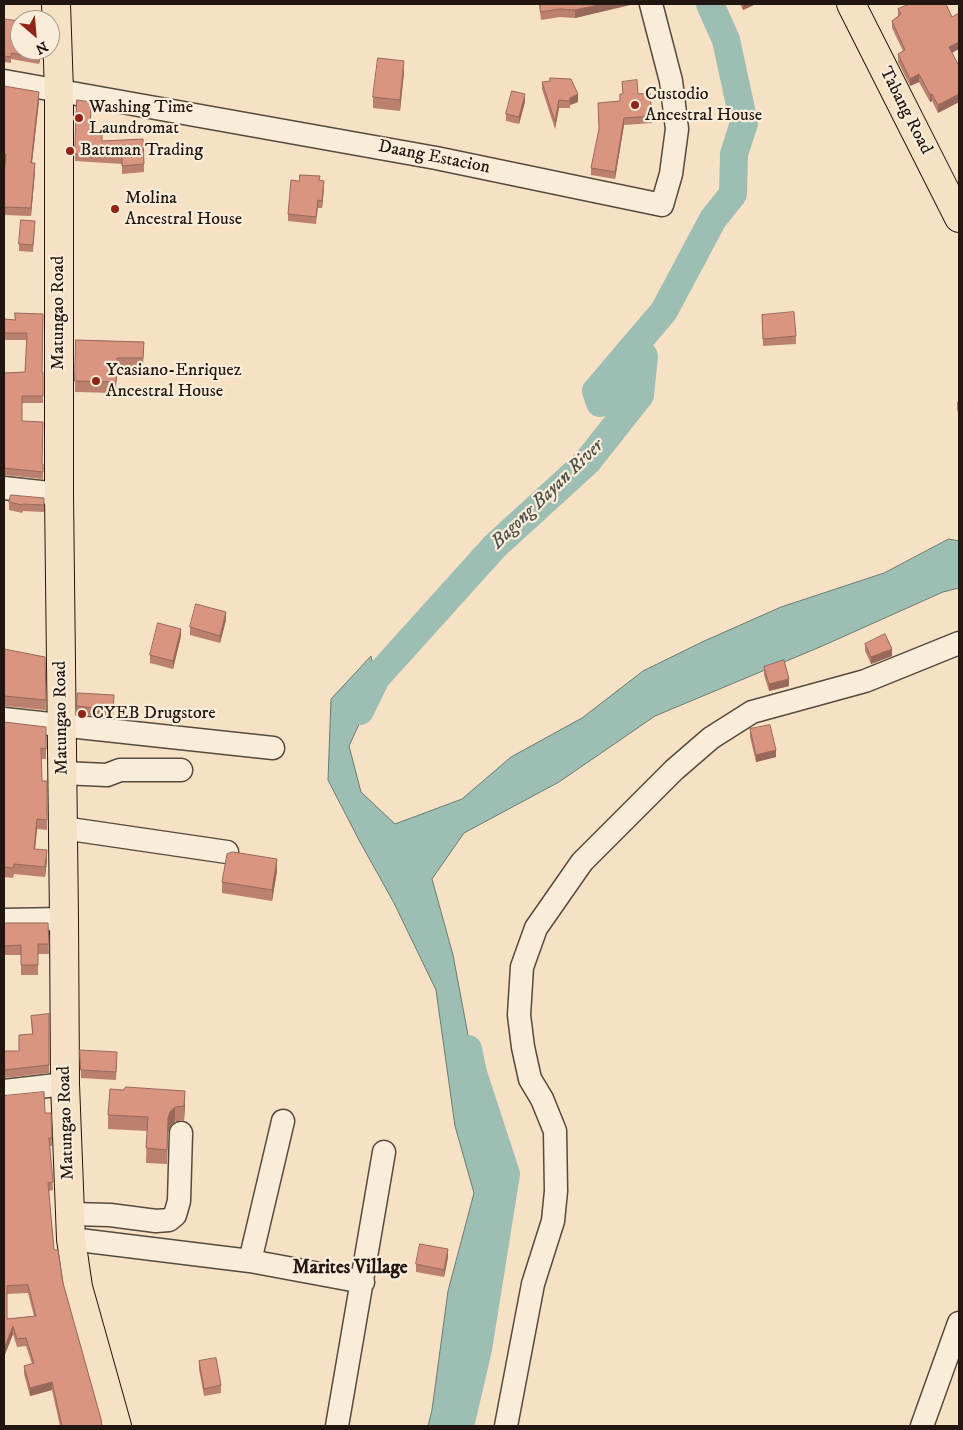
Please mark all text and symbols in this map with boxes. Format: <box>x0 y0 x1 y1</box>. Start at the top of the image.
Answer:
north arrow <box>10 10 60 60</box>
text: N <box>32 37 51 58</box>
street label: Tabang Road <box>874 64 936 158</box>
place label: Custodio Ancestral House <box>645 84 762 126</box>
place label: Washing Time Laundromat <box>89 97 193 140</box>
marker: Custodio Ancestral House <box>629 99 641 111</box>
marker: Washing Time Laundromat <box>73 112 85 124</box>
street label: Daang Estacion <box>376 137 492 179</box>
place label: Battman Trading <box>80 140 203 162</box>
marker: Battman Trading <box>64 145 76 157</box>
place label: Molina Ancestral House <box>125 188 242 230</box>
marker: Molina Ancestral House <box>109 203 121 215</box>
street label: Matungao Road <box>48 256 70 370</box>
place label: Ycasiano-Enriquez Ancestral House <box>106 360 242 402</box>
marker: Ycasiano-Enriquez Ancestral House <box>90 375 102 387</box>
water label: Bagong Bayan River <box>487 436 609 554</box>
street label: Matungao Road <box>50 661 74 775</box>
place label: CYEB Drugstore <box>92 703 216 725</box>
marker: CYEB Drugstore <box>76 708 88 720</box>
street label: Matungao Road <box>54 1066 80 1180</box>
district label: Marites Village <box>292 1258 408 1280</box>

